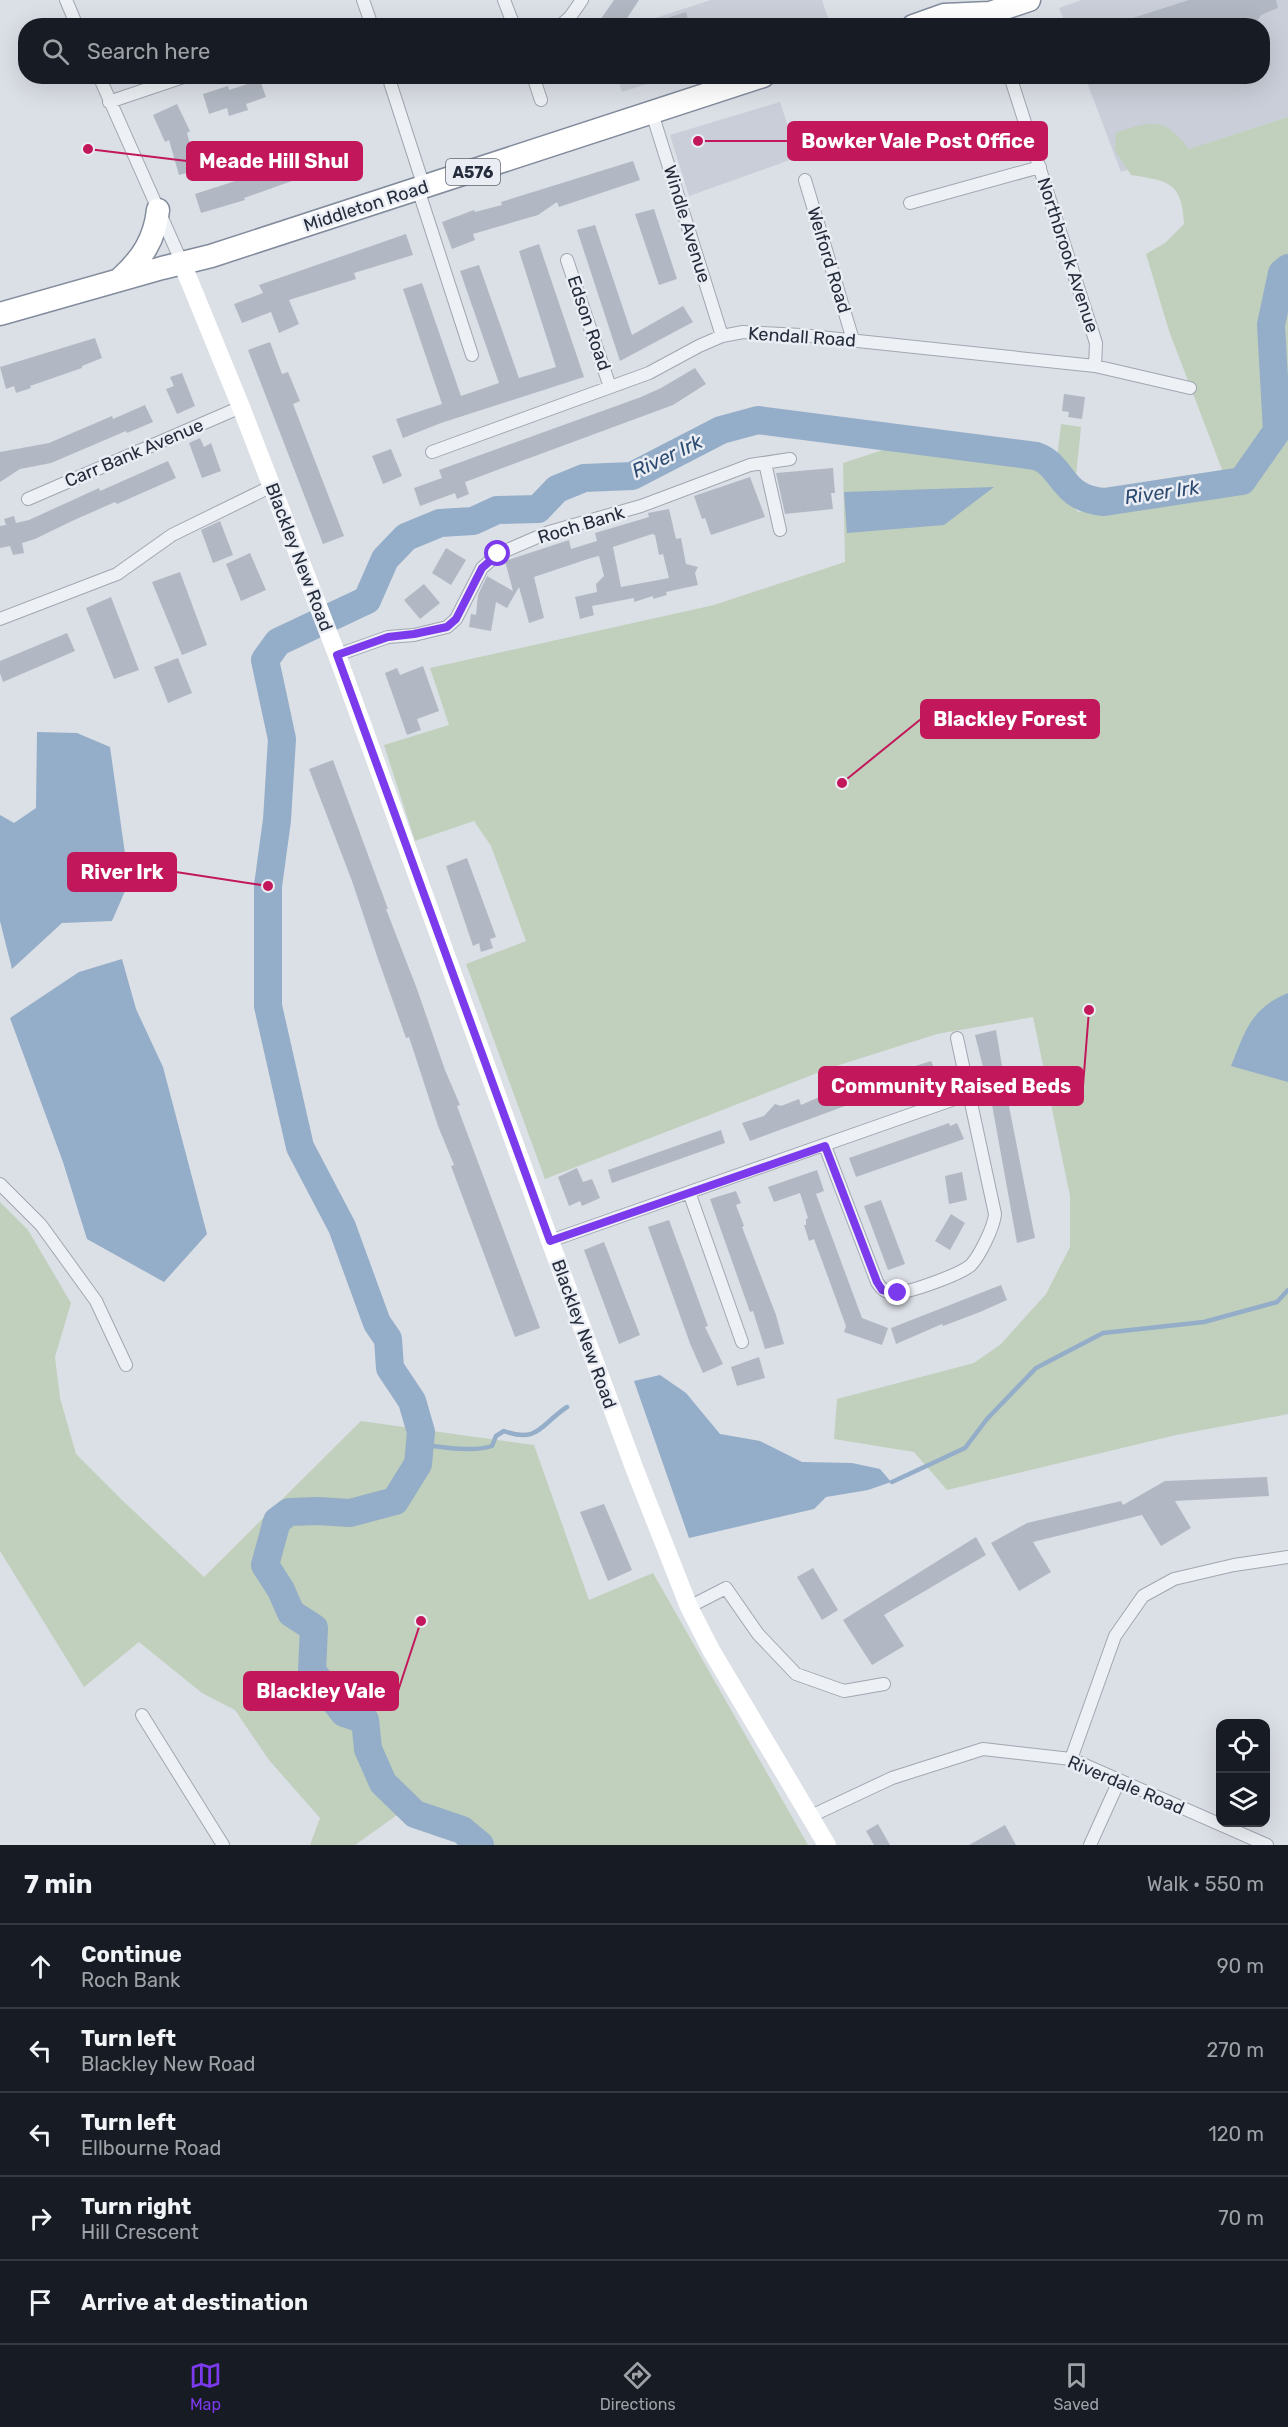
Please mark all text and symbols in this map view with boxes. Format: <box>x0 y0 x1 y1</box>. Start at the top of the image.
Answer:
search box <box>18 18 1270 84</box>
icon: search <box>39 35 72 68</box>
text: Search here <box>87 38 210 65</box>
callout: Bowker Vale Post Office <box>788 122 1047 160</box>
text: Bowker Vale Post Office <box>801 129 1035 153</box>
callout: Meade Hill Shul <box>187 142 362 180</box>
text: Meade Hill Shul <box>199 149 349 173</box>
road number: A576 <box>446 159 500 185</box>
street label: Windle Avenue <box>659 163 715 285</box>
street label: Middleton Road <box>301 175 431 237</box>
street label: Northbrook Avenue <box>1033 175 1103 335</box>
street label: Welford Road <box>802 204 856 316</box>
street label: Edson Road <box>562 273 616 373</box>
street label: Kendall Road <box>747 322 857 352</box>
street label: Carr Bank Avenue <box>61 414 207 492</box>
water label: River Irk <box>628 429 707 483</box>
water label: River Irk <box>1123 475 1202 509</box>
street label: Blackley New Road <box>261 480 337 634</box>
street label: Roch Bank <box>535 501 628 549</box>
route start <box>484 540 510 566</box>
callout: Blackley Forest <box>921 700 1099 738</box>
text: Blackley Forest <box>933 707 1087 731</box>
callout: River Irk <box>68 853 176 891</box>
text: River Irk <box>80 860 164 884</box>
callout: Community Raised Beds <box>819 1067 1083 1105</box>
text: Community Raised Beds <box>831 1074 1071 1098</box>
street label: Blackley New Road <box>547 1256 621 1412</box>
route end <box>884 1279 910 1305</box>
callout: Blackley Vale <box>244 1672 398 1710</box>
text: Blackley Vale <box>256 1679 386 1703</box>
map controls <box>1216 1719 1270 1827</box>
button: locate <box>1216 1719 1270 1773</box>
street label: Riverdale Road <box>1064 1751 1188 1819</box>
button: layers <box>1216 1773 1270 1827</box>
text: 7 min <box>24 1869 92 1900</box>
text: Walk · 550 m <box>1147 1872 1264 1896</box>
text: Continue <box>81 1941 182 1968</box>
icon: ahead <box>24 1950 57 1983</box>
text: 90 m <box>1217 1954 1264 1978</box>
text: Roch Bank <box>81 1968 180 1992</box>
text: Turn left <box>81 2025 176 2052</box>
icon: left <box>24 2034 57 2067</box>
text: 270 m <box>1207 2038 1264 2062</box>
text: Blackley New Road <box>81 2052 255 2076</box>
text: Turn left <box>81 2109 176 2136</box>
icon: left <box>24 2118 57 2151</box>
text: 120 m <box>1208 2122 1264 2146</box>
text: Ellbourne Road <box>81 2136 221 2160</box>
text: Turn right <box>81 2193 191 2220</box>
icon: right <box>24 2202 57 2235</box>
text: 70 m <box>1218 2206 1264 2230</box>
text: Hill Crescent <box>81 2220 199 2244</box>
icon: arrive <box>24 2286 57 2319</box>
text: Arrive at destination <box>81 2289 308 2316</box>
tab: Map <box>189 2359 222 2414</box>
tab: Directions <box>600 2359 676 2414</box>
tab: Saved <box>1053 2359 1099 2414</box>

